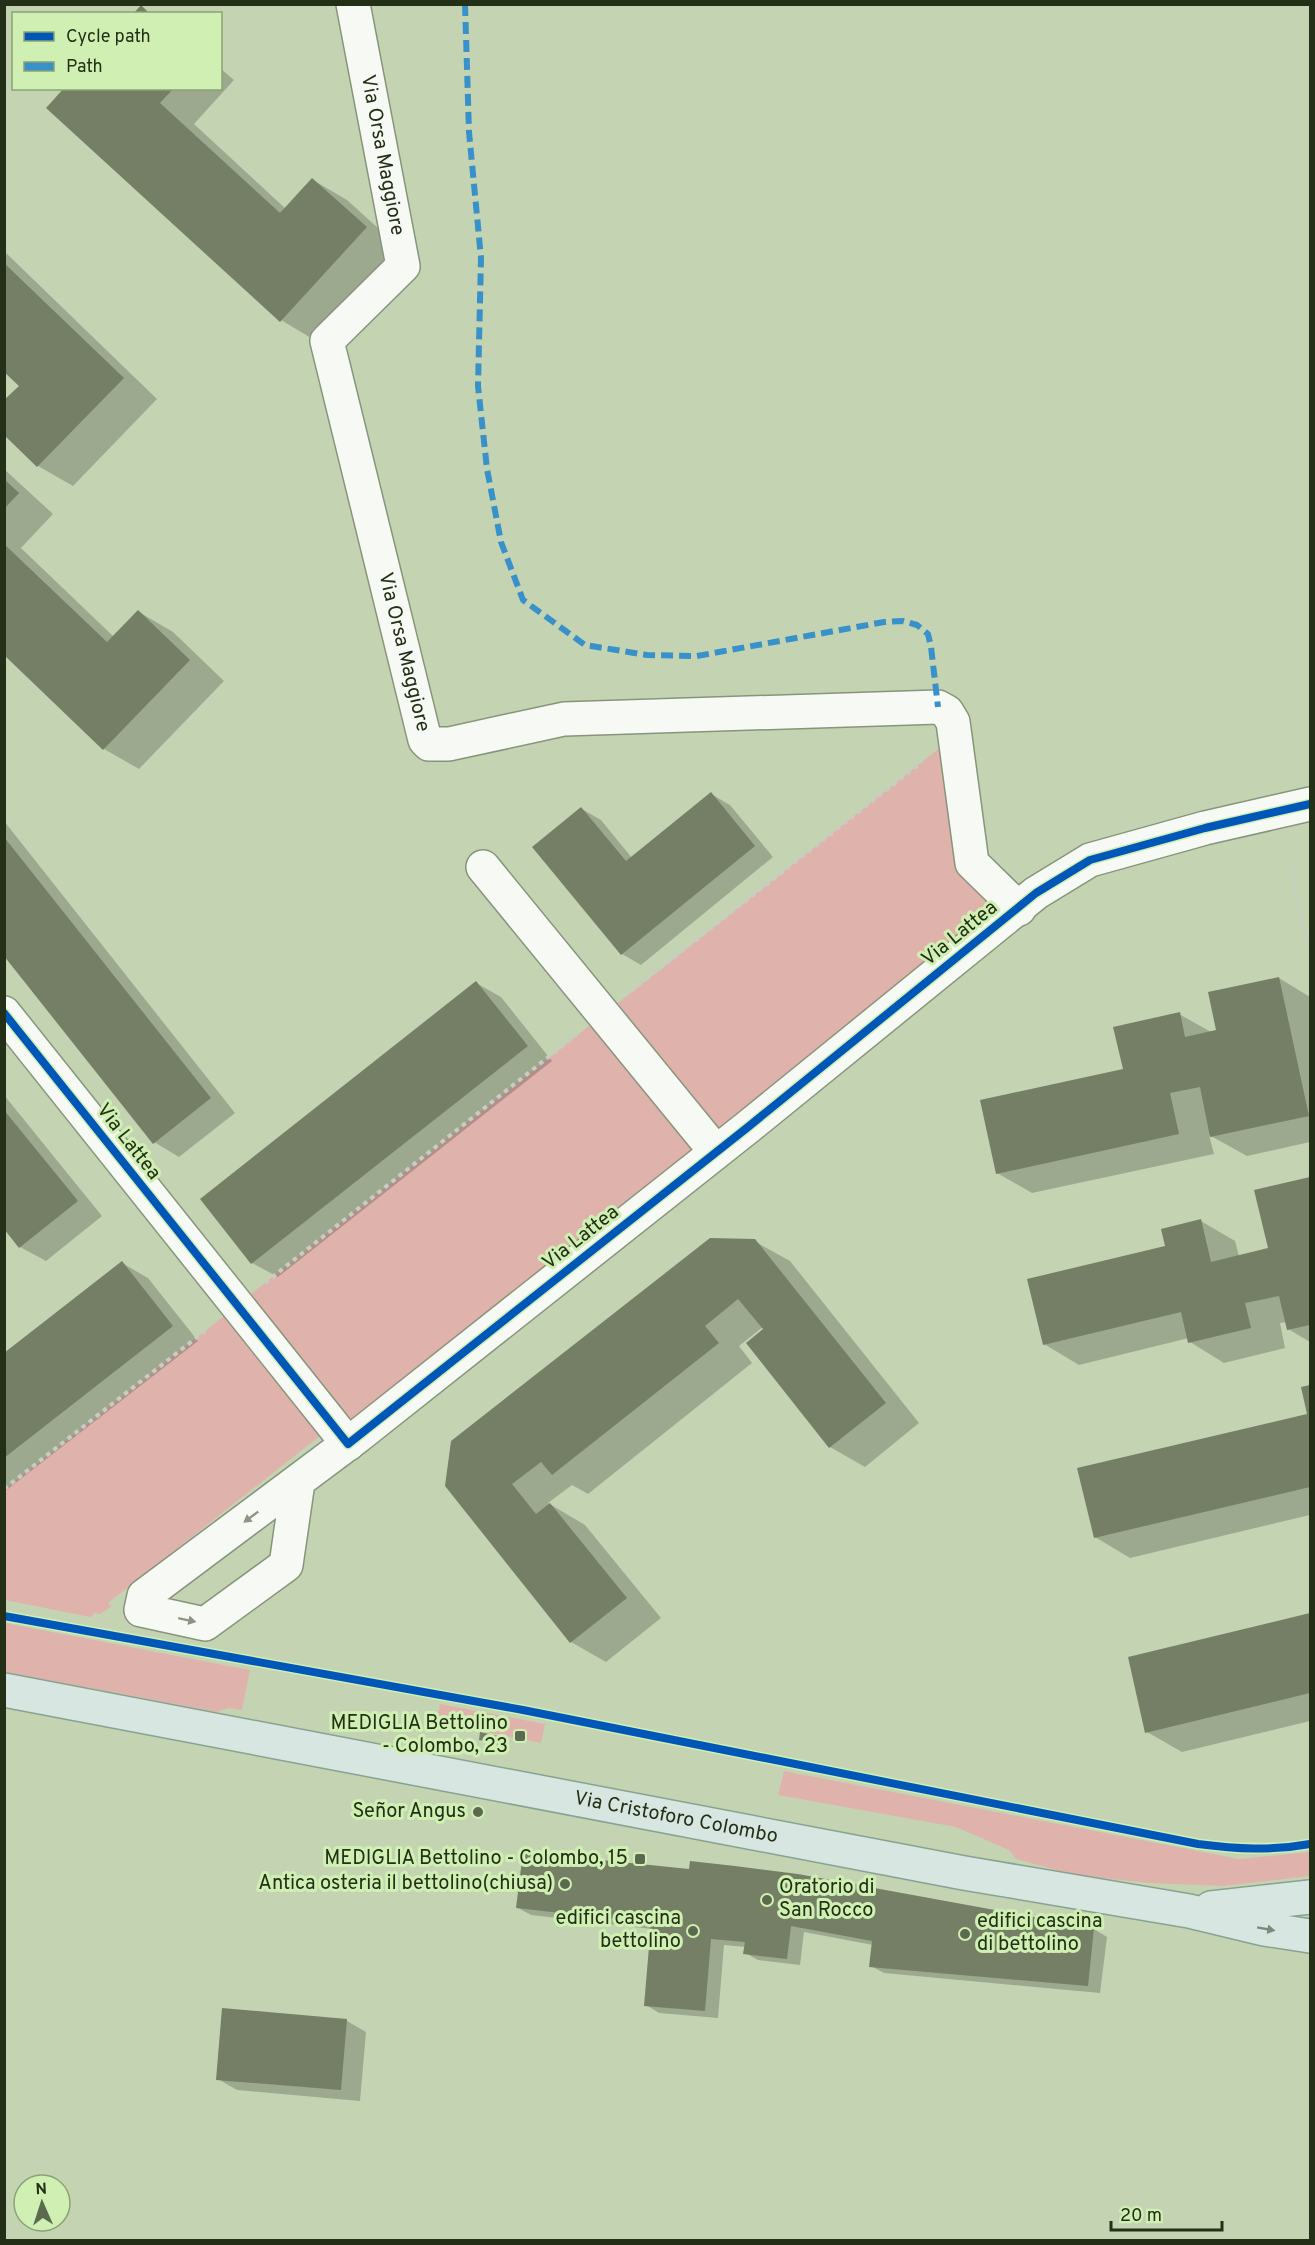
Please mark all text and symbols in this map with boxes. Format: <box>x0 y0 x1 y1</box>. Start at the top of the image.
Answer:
legend <box>12 12 222 90</box>
text: Cycle path <box>66 26 151 49</box>
text: Path <box>66 56 103 79</box>
street label: Via Orsa Maggiore <box>354 73 410 238</box>
street label: Via Orsa Maggiore <box>371 570 436 735</box>
street label: Via Lattea <box>917 895 1003 973</box>
street label: Via Lattea <box>90 1098 166 1186</box>
street label: Via Lattea <box>537 1200 625 1276</box>
one-way arrow <box>243 1510 258 1522</box>
one-way arrow <box>178 1616 197 1625</box>
place label: MEDIGLIA Bettolino - Colombo, 23 <box>331 1711 508 1760</box>
marker: MEDIGLIA Bettolino - Colombo, 23 <box>513 1729 527 1743</box>
street label: Via Cristoforo Colombo <box>572 1786 780 1850</box>
place label: Señor Angus <box>352 1799 466 1825</box>
marker: Señor Angus <box>471 1805 485 1819</box>
place label: MEDIGLIA Bettolino - Colombo, 15 <box>324 1846 628 1872</box>
marker: MEDIGLIA Bettolino - Colombo, 15 <box>633 1852 647 1866</box>
place label: Antica osteria il bettolino(chiusa) <box>258 1871 553 1897</box>
place label: Oratorio di San Rocco <box>779 1875 875 1924</box>
marker: Antica osteria il bettolino(chiusa) <box>558 1877 572 1891</box>
marker: Oratorio di San Rocco <box>760 1893 774 1907</box>
place label: edifici cascina bettolino <box>556 1906 681 1955</box>
place label: edifici cascina di bettolino <box>977 1909 1102 1958</box>
marker: edifici cascina bettolino <box>686 1924 700 1938</box>
one-way arrow <box>1256 1925 1275 1934</box>
marker: edifici cascina di bettolino <box>958 1927 972 1941</box>
north arrow <box>12 2173 72 2233</box>
text: N <box>35 2180 48 2200</box>
scale bar <box>1111 2194 1222 2232</box>
text: 20 m <box>1120 2205 1162 2228</box>

